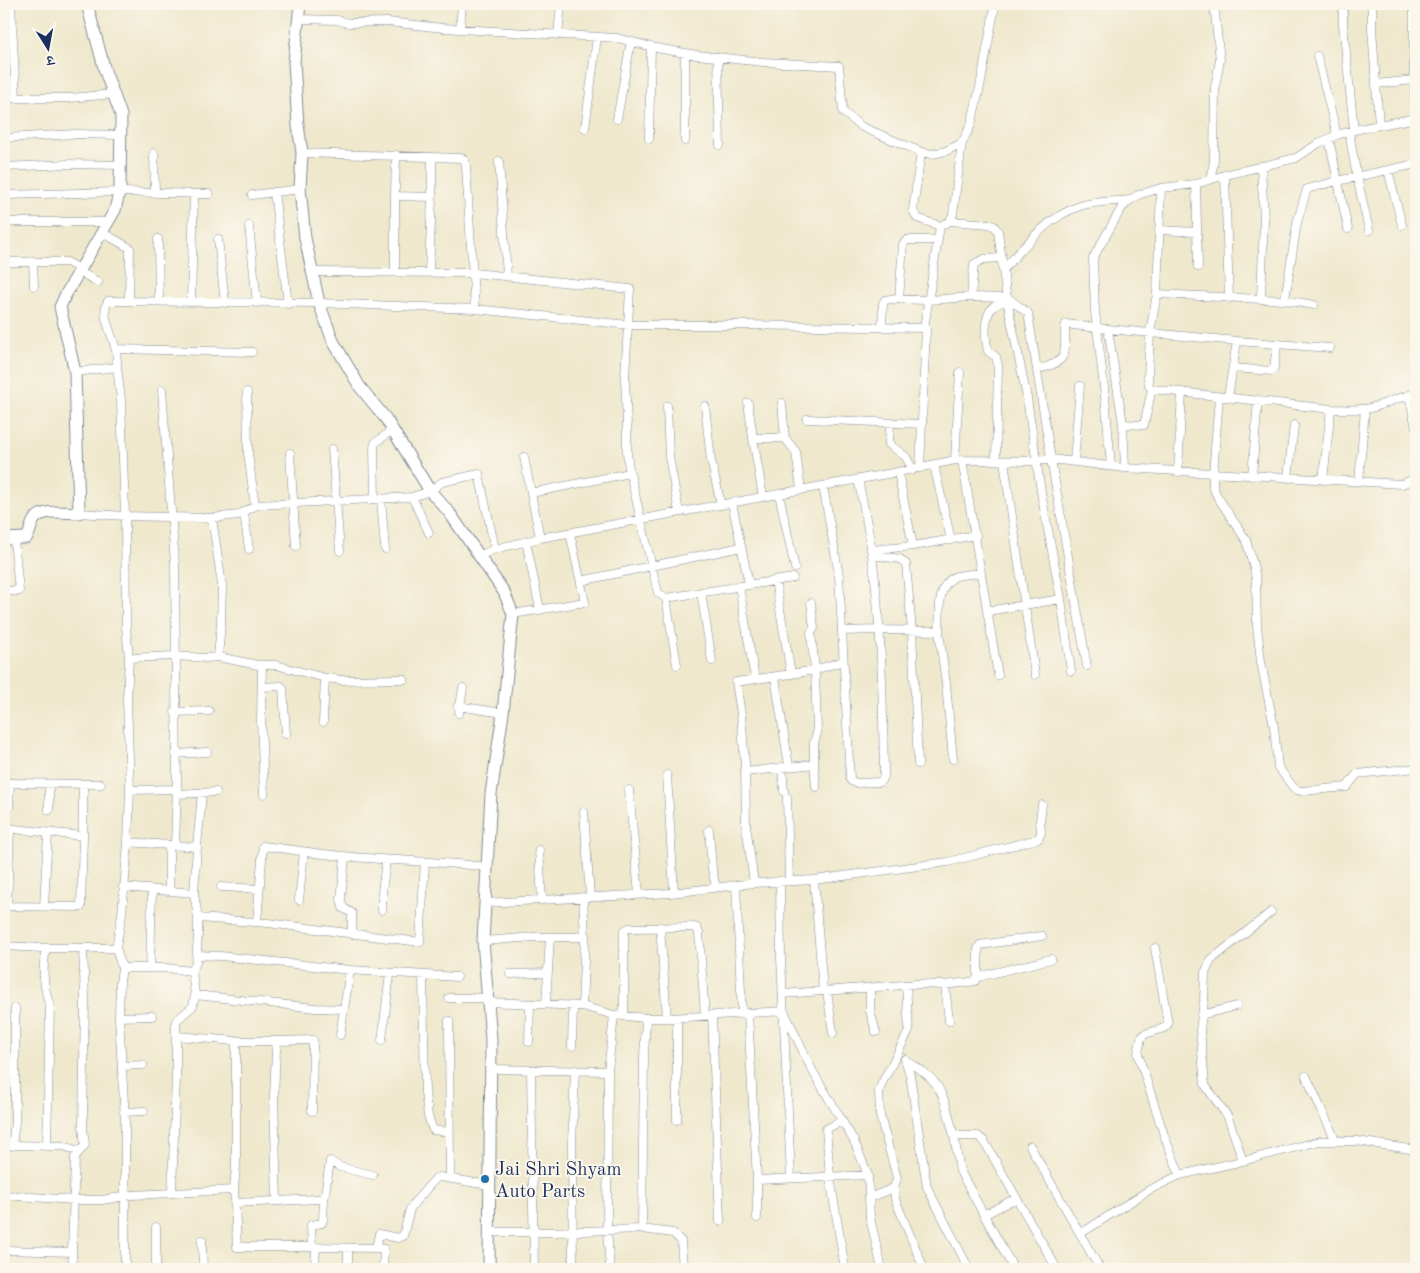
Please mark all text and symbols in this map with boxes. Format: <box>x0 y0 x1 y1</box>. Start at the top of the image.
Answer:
north arrow <box>22 22 72 72</box>
text: उ <box>45 52 56 67</box>
place label: Jai Shri Shyam Auto Parts <box>495 1161 622 1202</box>
marker: Jai Shri Shyam Auto Parts <box>479 1173 491 1185</box>

